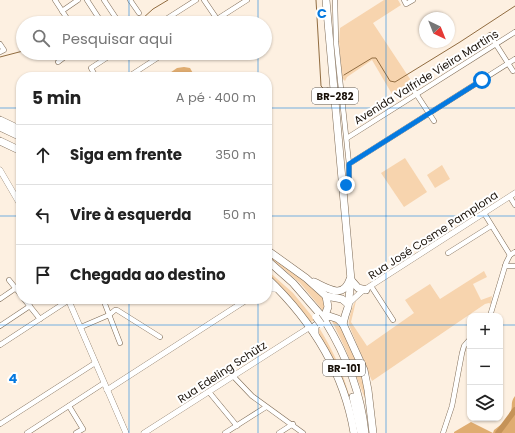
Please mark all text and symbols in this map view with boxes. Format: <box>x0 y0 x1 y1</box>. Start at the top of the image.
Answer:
text: C <box>317 4 327 23</box>
north arrow <box>419 12 455 48</box>
search box <box>16 16 272 60</box>
street label: Avenida Valfride Vieira Martins <box>351 26 502 128</box>
icon: search <box>30 27 52 49</box>
text: Pesquisar aqui <box>62 28 172 49</box>
route start <box>473 71 491 89</box>
text: 5 min <box>32 86 81 110</box>
text: A pé · 400 m <box>176 88 256 107</box>
road number: BR-282 <box>312 88 358 104</box>
icon: ahead <box>32 144 54 166</box>
text: Siga em frente <box>70 144 182 165</box>
text: 350 m <box>215 145 256 164</box>
route end <box>337 176 355 194</box>
street label: Rua José Cosme Pamplona <box>365 187 501 283</box>
icon: left <box>32 204 54 226</box>
text: Vire à esquerda <box>70 204 192 225</box>
text: 50 m <box>223 205 256 224</box>
icon: arrive <box>32 264 54 286</box>
text: Chegada ao destino <box>70 264 226 285</box>
map controls <box>467 313 503 421</box>
button: + <box>467 313 503 349</box>
street label: Rua Edeling Schütz <box>174 337 270 407</box>
button: − <box>467 349 503 385</box>
road number: BR-101 <box>323 360 365 376</box>
text: 4 <box>9 369 18 388</box>
button: layers <box>467 385 503 421</box>

